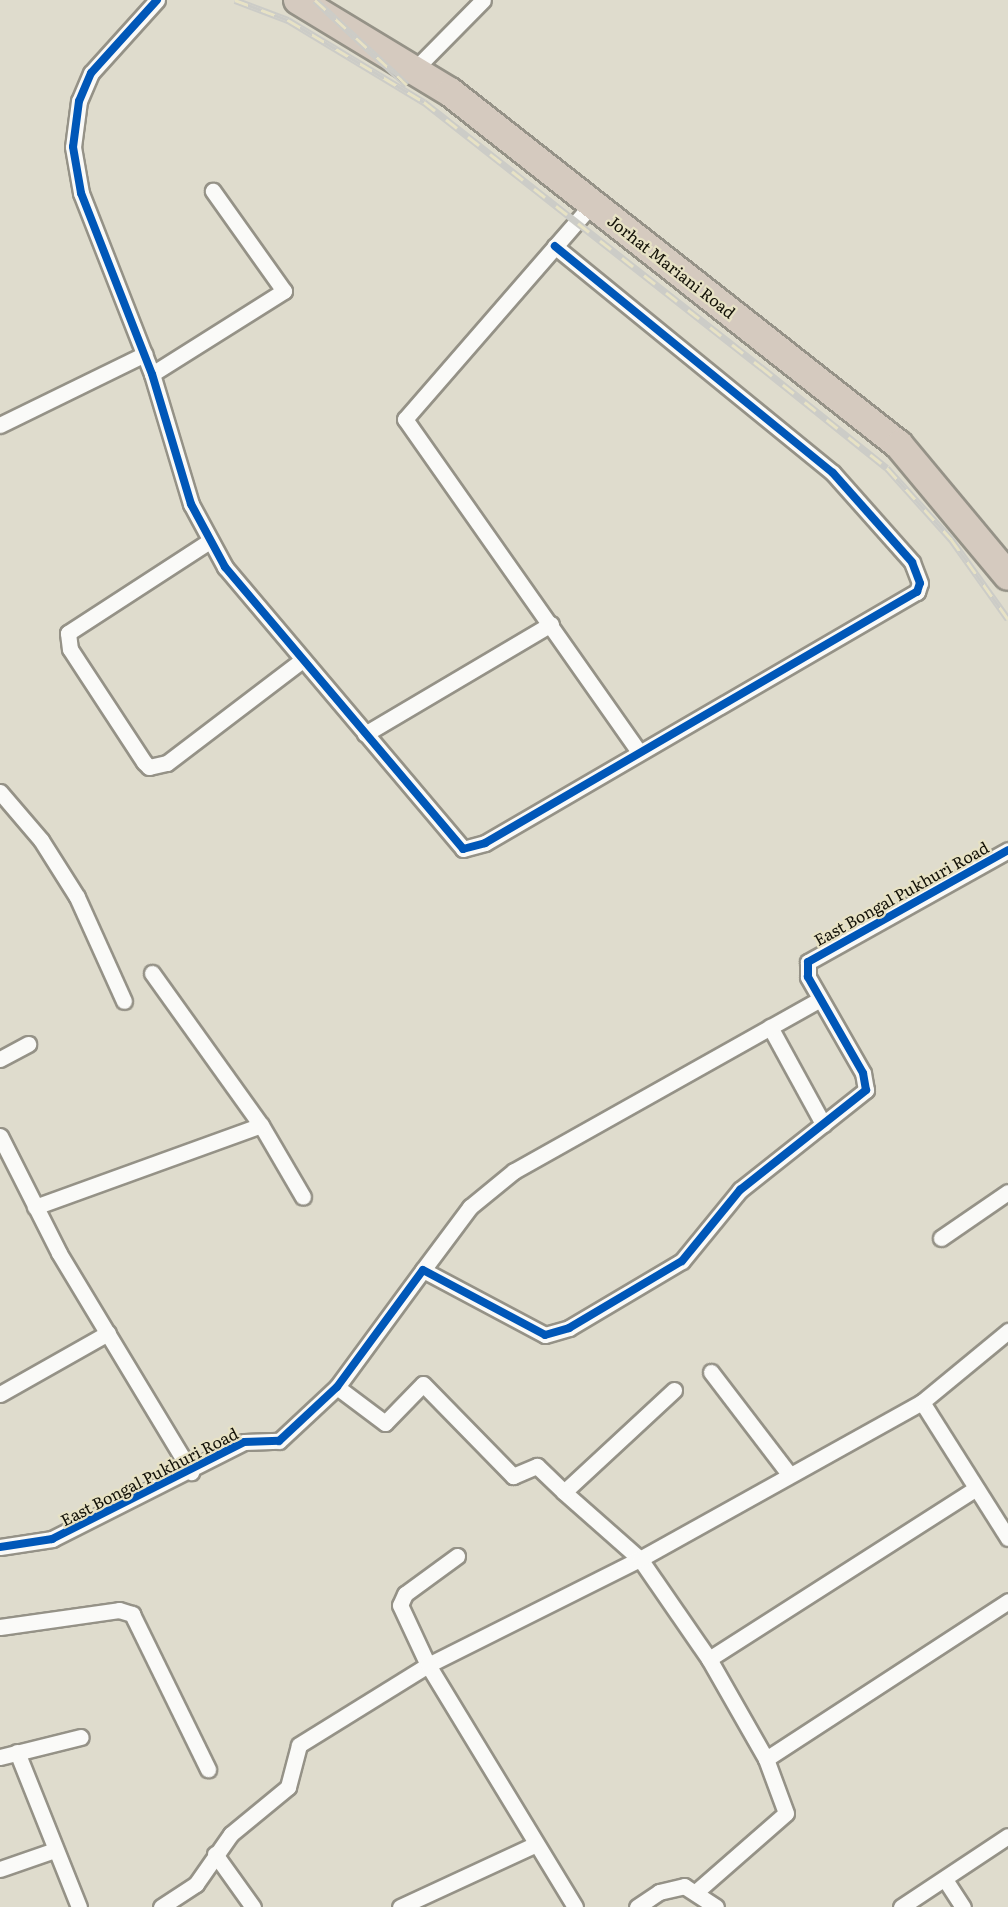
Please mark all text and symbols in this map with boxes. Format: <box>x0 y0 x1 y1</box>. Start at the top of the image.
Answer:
street label: Jorhat Mariani Road <box>604 210 740 322</box>
street label: East Bongal Pukhuri Road <box>810 837 992 949</box>
street label: East Bongal Pukhuri Road <box>57 1423 241 1529</box>

